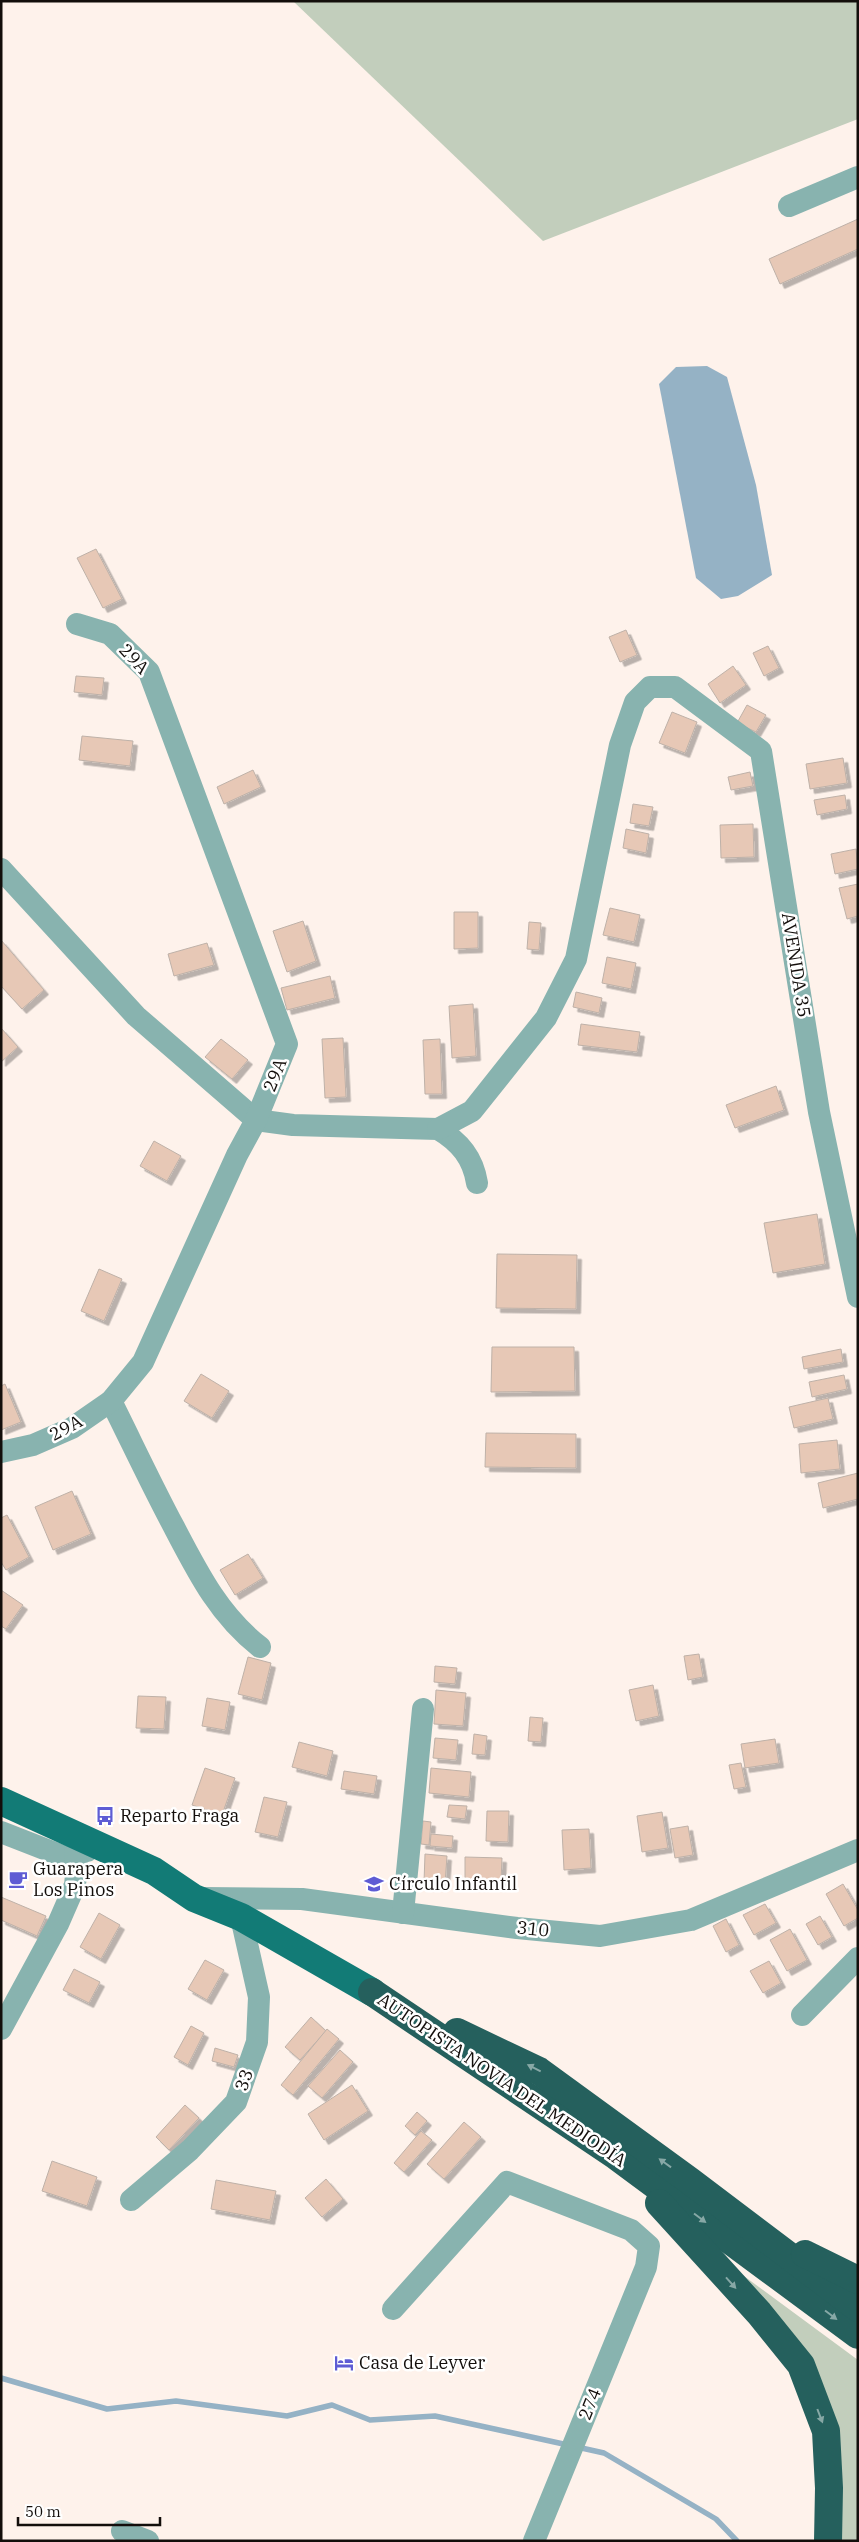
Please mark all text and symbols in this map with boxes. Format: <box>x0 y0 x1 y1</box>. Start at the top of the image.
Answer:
street label: 29A <box>114 638 155 679</box>
street label: AVENIDA 35 <box>777 911 816 1019</box>
street label: 29A <box>258 1054 292 1095</box>
street label: 29A <box>45 1409 87 1446</box>
place label: Reparto Fraga <box>120 1804 240 1827</box>
bus stop icon: Reparto Fraga <box>94 1805 116 1827</box>
place label: Guarapera Los Pinos <box>33 1857 124 1901</box>
cafe icon: Guarapera Los Pinos <box>7 1868 29 1890</box>
place label: Círculo Infantil <box>389 1872 517 1895</box>
school or university icon: Círculo Infantil <box>363 1873 385 1895</box>
street label: 310 <box>516 1915 550 1942</box>
street label: AUTOPISTA NOVIA DEL MEDIODÍA <box>373 1987 632 2172</box>
one-way arrow <box>526 2064 541 2072</box>
street label: 33 <box>229 2066 258 2094</box>
one-way arrow <box>659 2158 672 2168</box>
one-way arrow <box>693 2213 707 2223</box>
one-way arrow <box>726 2276 737 2289</box>
one-way arrow <box>824 2310 838 2320</box>
place label: Casa de Leyver <box>359 2351 485 2374</box>
hotel icon: Casa de Leyver <box>333 2352 355 2374</box>
street label: 274 <box>573 2384 606 2423</box>
one-way arrow <box>816 2409 824 2424</box>
scale bar <box>18 2494 160 2526</box>
text: 50 m <box>25 2502 61 2521</box>

